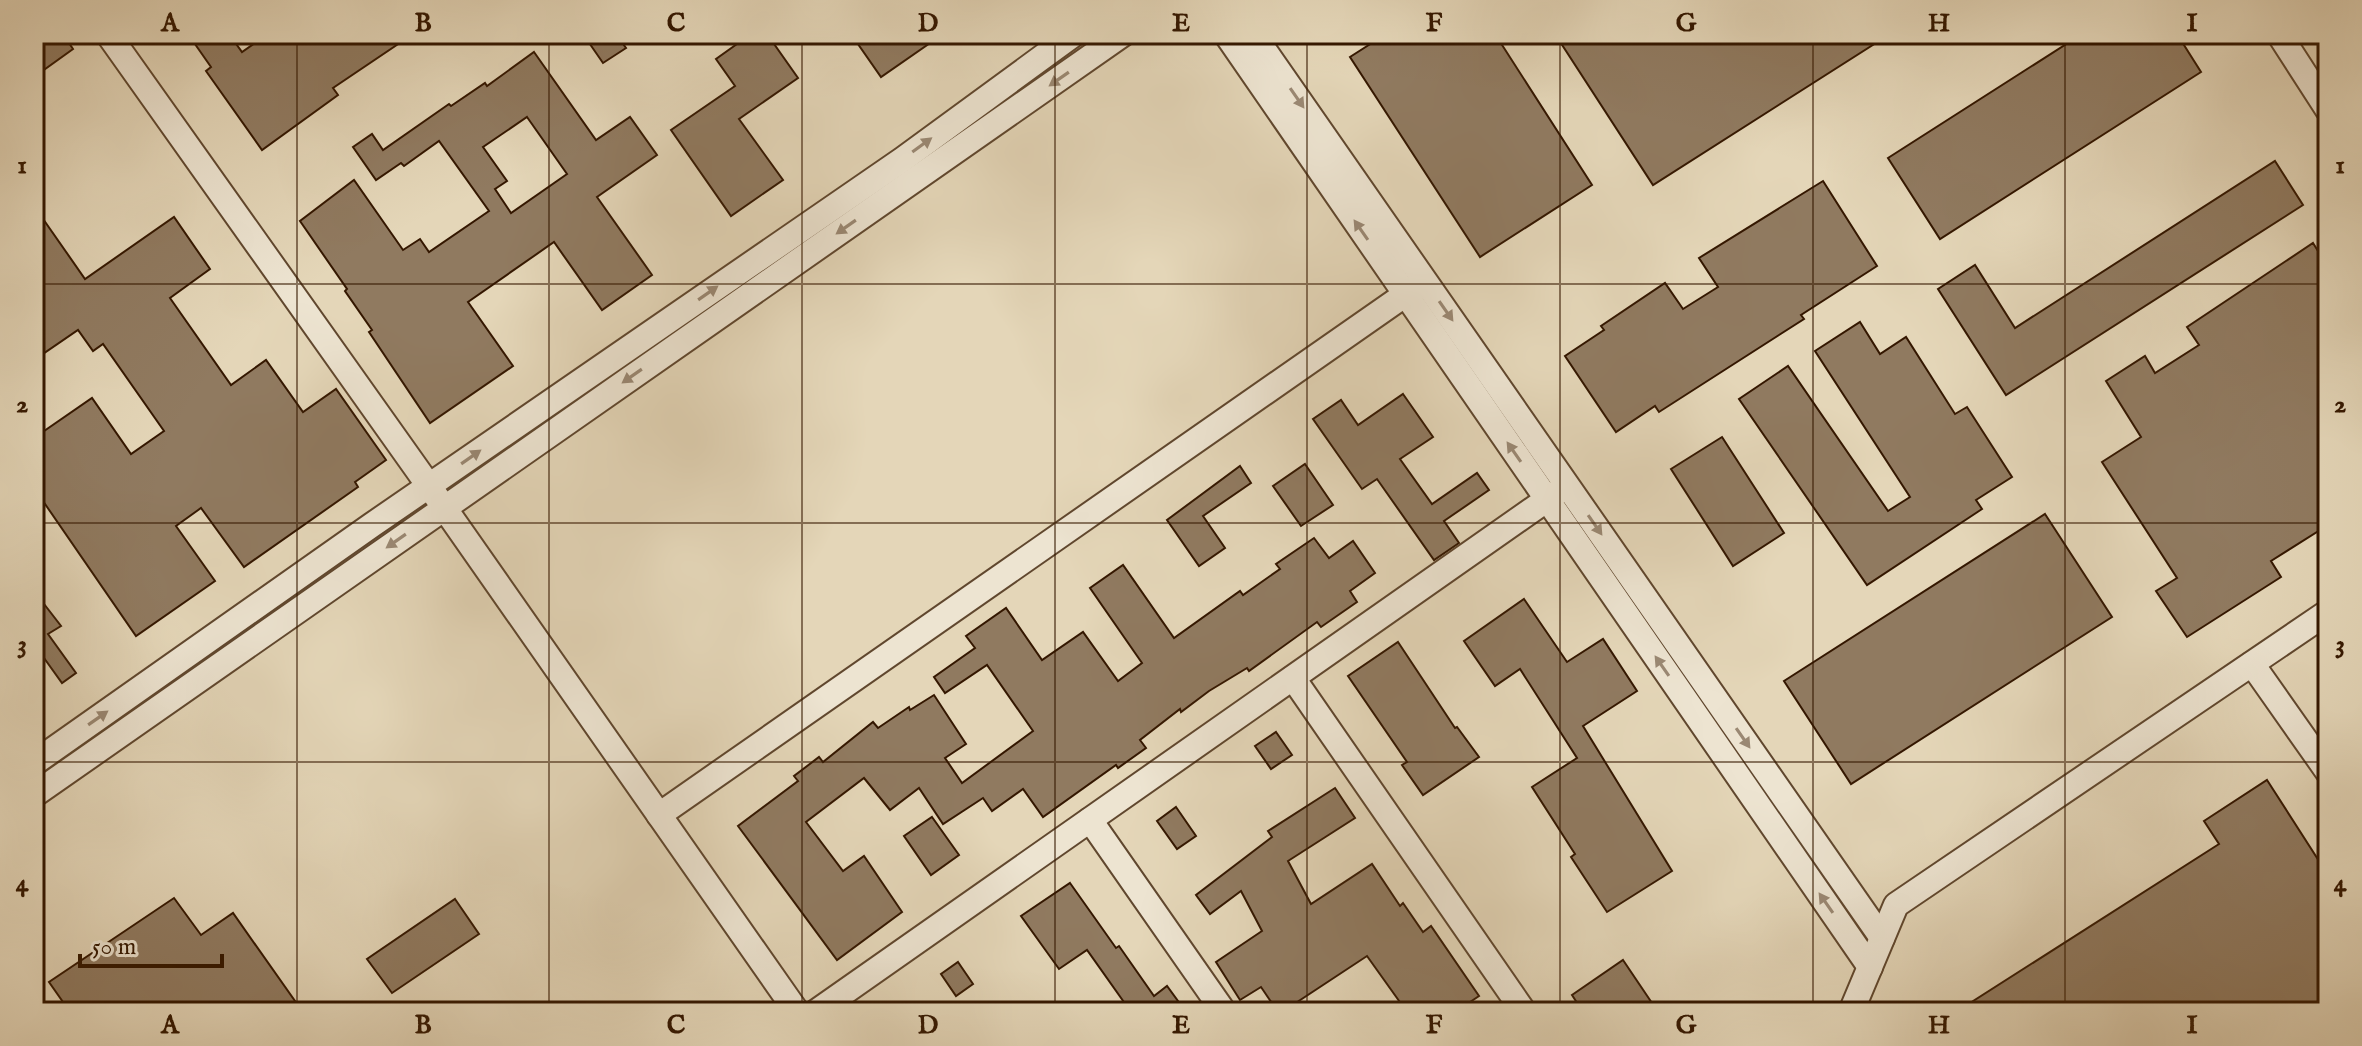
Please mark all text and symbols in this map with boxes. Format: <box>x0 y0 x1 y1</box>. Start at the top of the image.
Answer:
text: A <box>160 7 180 40</box>
text: B <box>414 7 432 40</box>
text: C <box>667 7 686 40</box>
text: D <box>918 7 939 40</box>
text: E <box>1172 7 1190 40</box>
text: F <box>1426 7 1443 40</box>
text: G <box>1676 7 1697 40</box>
text: H <box>1928 7 1950 40</box>
text: I <box>2186 7 2198 40</box>
one-way arrow <box>1048 71 1069 86</box>
one-way arrow <box>1289 87 1304 108</box>
one-way arrow <box>911 137 933 153</box>
text: 1 <box>17 149 27 182</box>
text: 1 <box>2335 149 2345 182</box>
one-way arrow <box>835 219 856 234</box>
one-way arrow <box>1354 219 1369 240</box>
one-way arrow <box>698 286 719 301</box>
one-way arrow <box>1438 301 1453 322</box>
one-way arrow <box>622 368 643 383</box>
text: 2 <box>16 388 28 421</box>
text: 2 <box>2334 388 2346 421</box>
one-way arrow <box>1507 441 1522 462</box>
one-way arrow <box>461 450 482 465</box>
one-way arrow <box>1587 514 1602 535</box>
one-way arrow <box>386 533 407 548</box>
text: 3 <box>17 628 27 661</box>
text: 3 <box>2335 628 2345 661</box>
one-way arrow <box>1655 655 1670 676</box>
one-way arrow <box>87 711 108 726</box>
one-way arrow <box>1735 727 1750 748</box>
text: 4 <box>16 867 30 900</box>
text: 4 <box>2334 867 2348 900</box>
one-way arrow <box>1819 892 1834 913</box>
scale bar <box>80 918 222 968</box>
text: 50 m <box>92 932 136 963</box>
text: A <box>160 1009 180 1042</box>
text: B <box>414 1009 432 1042</box>
text: C <box>667 1009 686 1042</box>
text: D <box>918 1009 939 1042</box>
text: E <box>1172 1009 1190 1042</box>
text: F <box>1426 1009 1443 1042</box>
text: G <box>1676 1009 1697 1042</box>
text: H <box>1928 1009 1950 1042</box>
text: I <box>2186 1009 2198 1042</box>

